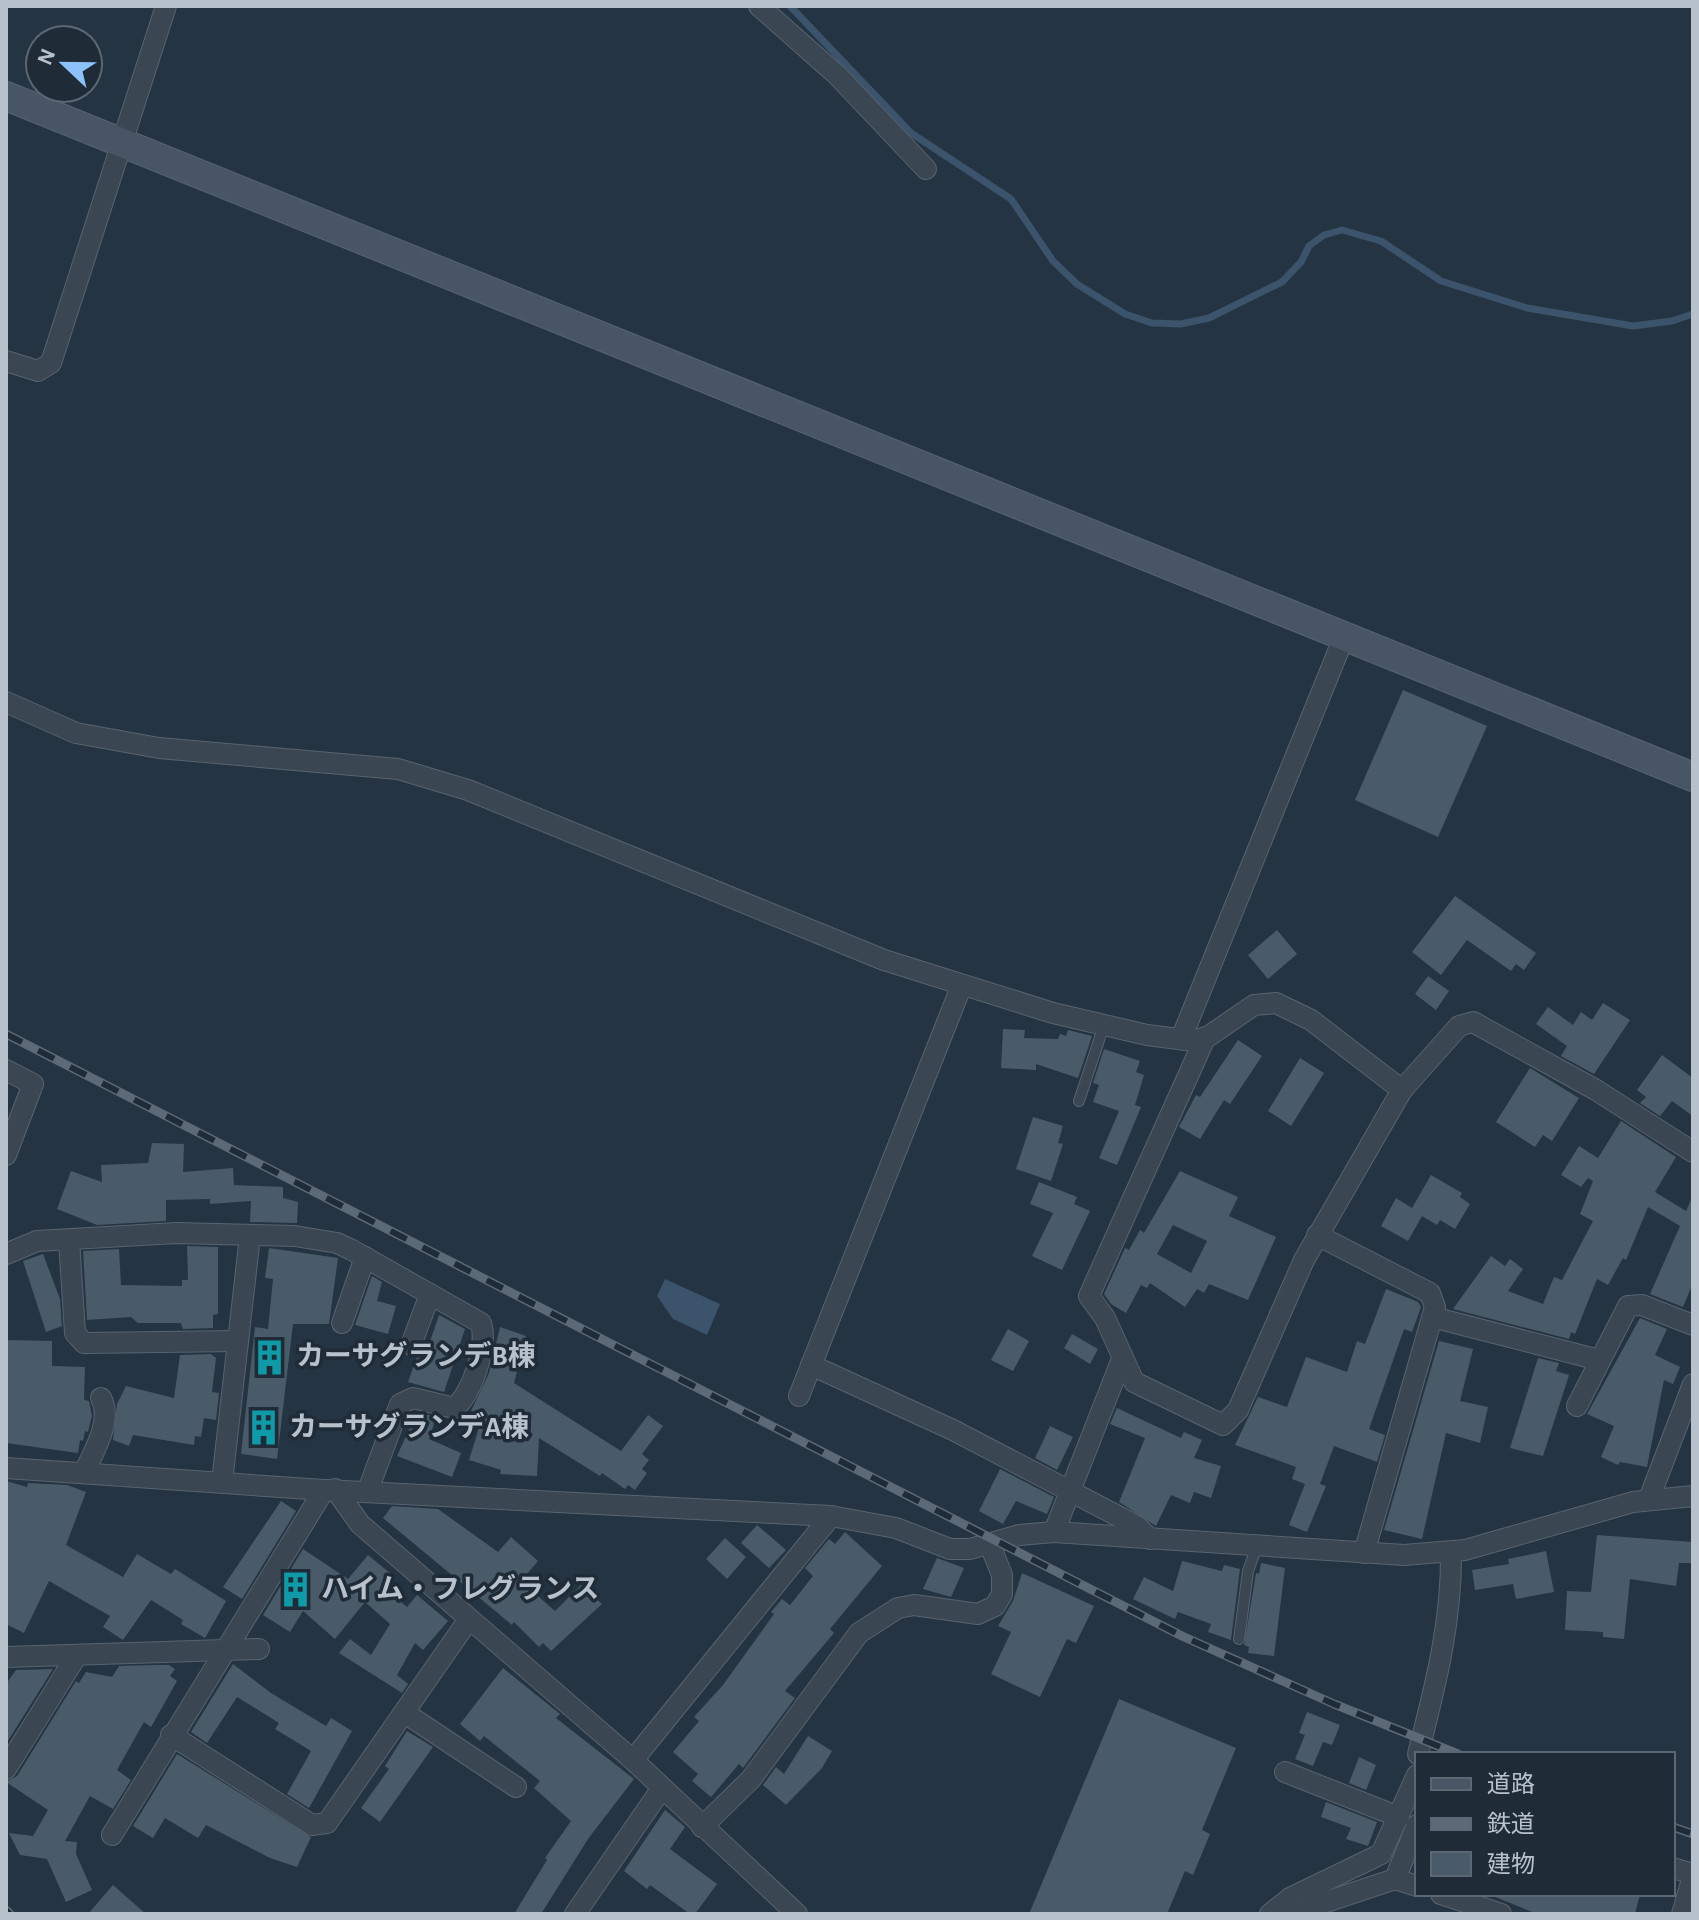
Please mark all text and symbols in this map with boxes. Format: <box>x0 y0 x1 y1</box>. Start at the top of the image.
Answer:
north arrow <box>24 24 104 104</box>
text: N <box>33 46 59 68</box>
building icon: カーサグランデB棟 <box>251 1338 289 1376</box>
place label: カーサグランデB棟 <box>296 1340 536 1371</box>
building icon: カーサグランデA棟 <box>244 1409 282 1447</box>
place label: カーサグランデA棟 <box>289 1411 529 1442</box>
building icon: ハイム・フレグランス <box>276 1571 314 1609</box>
place label: ハイム・フレグランス <box>321 1573 599 1604</box>
legend <box>1415 1752 1675 1896</box>
text: 道路 <box>1487 1771 1535 1797</box>
text: 鉄道 <box>1487 1811 1535 1837</box>
text: 建物 <box>1487 1852 1535 1877</box>

